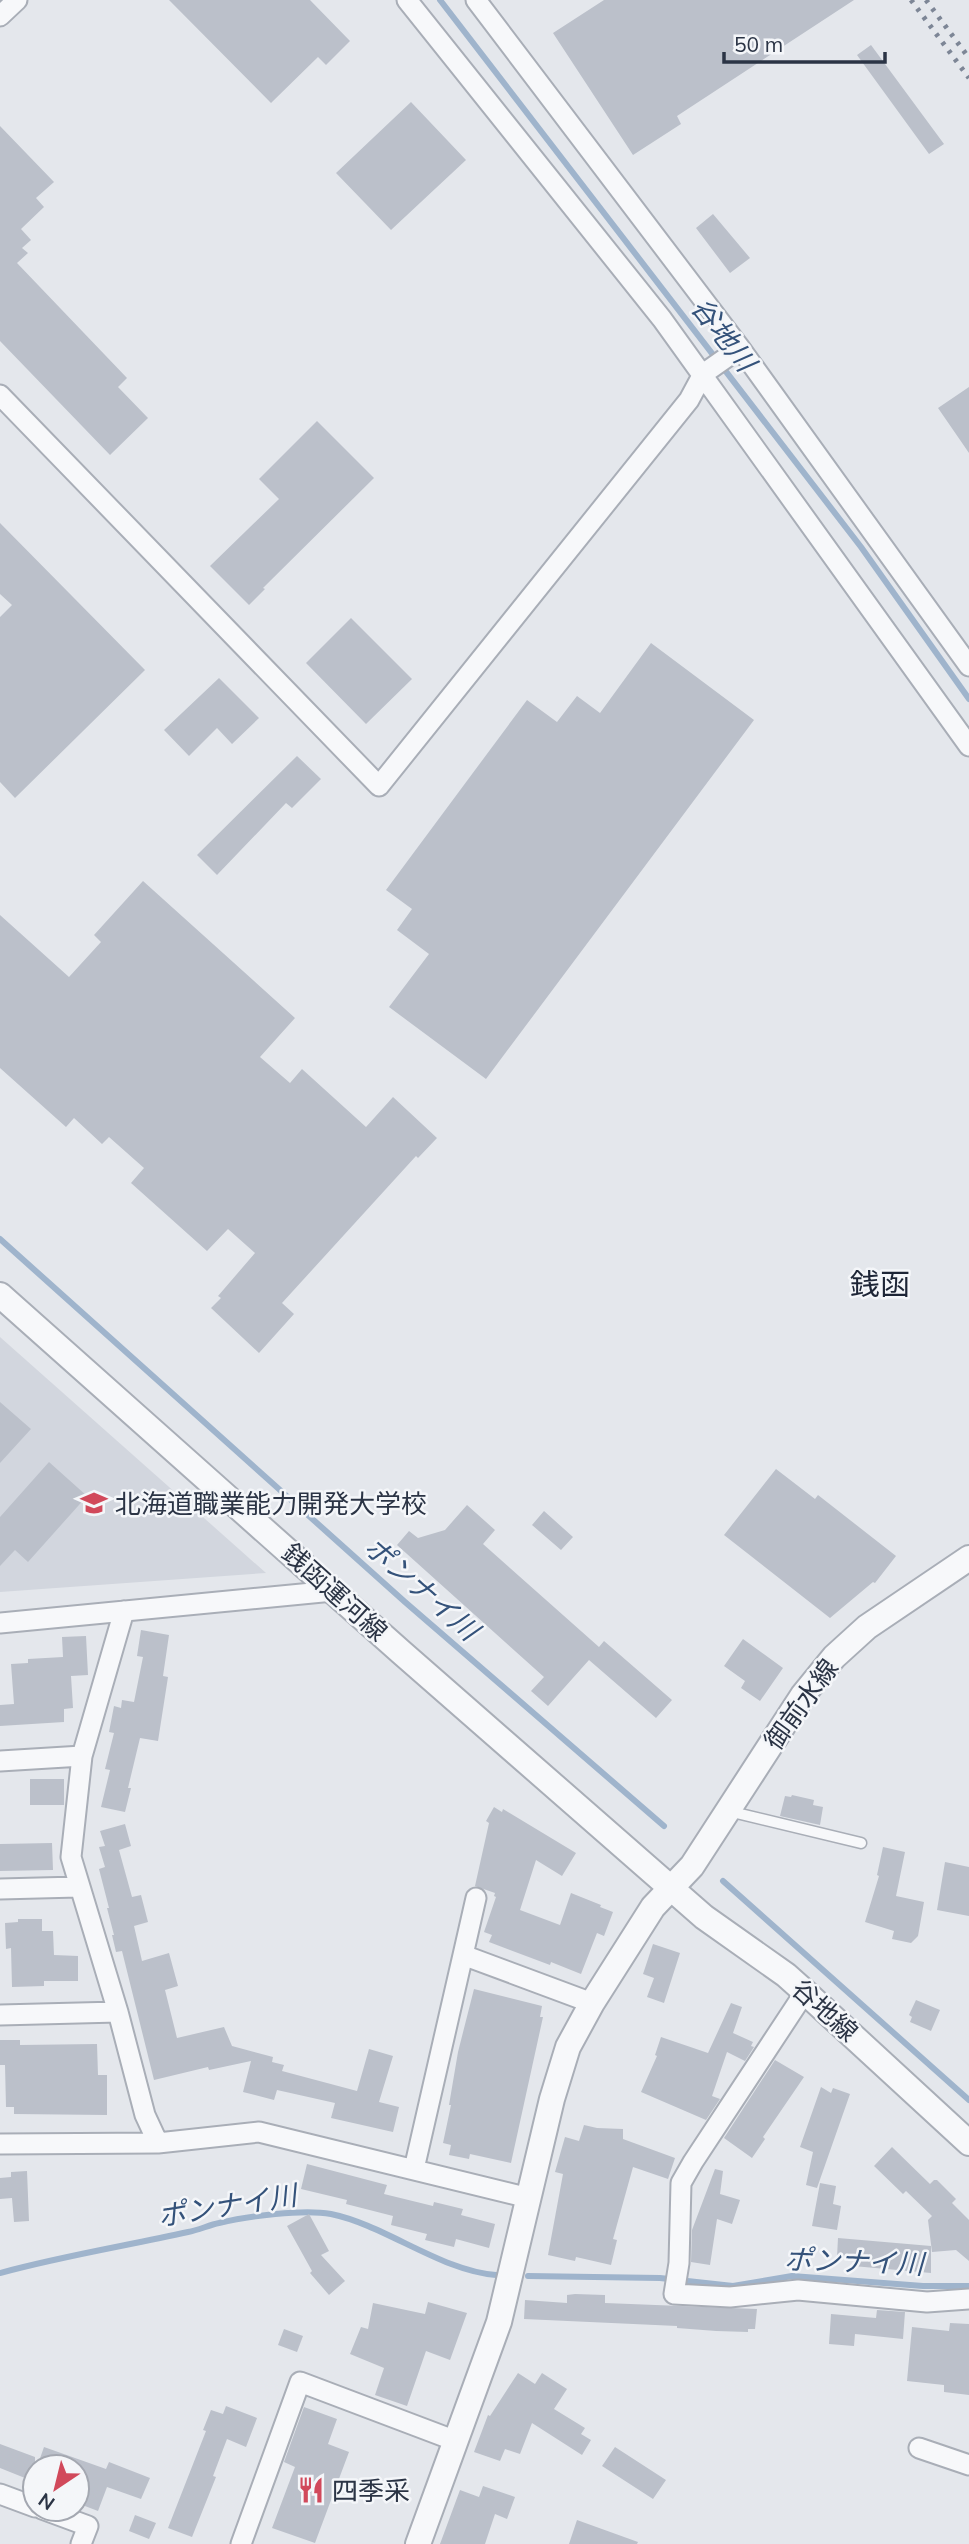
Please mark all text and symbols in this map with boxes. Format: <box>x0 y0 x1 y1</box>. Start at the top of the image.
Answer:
scale bar <box>724 21 885 65</box>
text: 50 m <box>734 31 783 57</box>
water label: 谷地川 <box>684 290 765 380</box>
district label: 銭函 <box>850 1265 910 1303</box>
place label: 北海道職業能力開発大学校 <box>115 1487 427 1520</box>
school or university icon: 北海道職業能力開発大学校 <box>79 1488 109 1518</box>
water label: ポンナイ川 <box>358 1529 489 1649</box>
street label: 銭函運河線 <box>276 1536 394 1648</box>
street label: 御前水線 <box>757 1652 845 1756</box>
street label: 谷地線 <box>785 1972 865 2048</box>
water label: ポンナイ川 <box>155 2176 302 2233</box>
water label: ポンナイ川 <box>783 2241 928 2281</box>
north arrow <box>21 2453 91 2523</box>
place label: 四季采 <box>332 2474 410 2507</box>
restaurant icon: 四季采 <box>296 2475 326 2505</box>
text: N <box>33 2488 59 2516</box>

